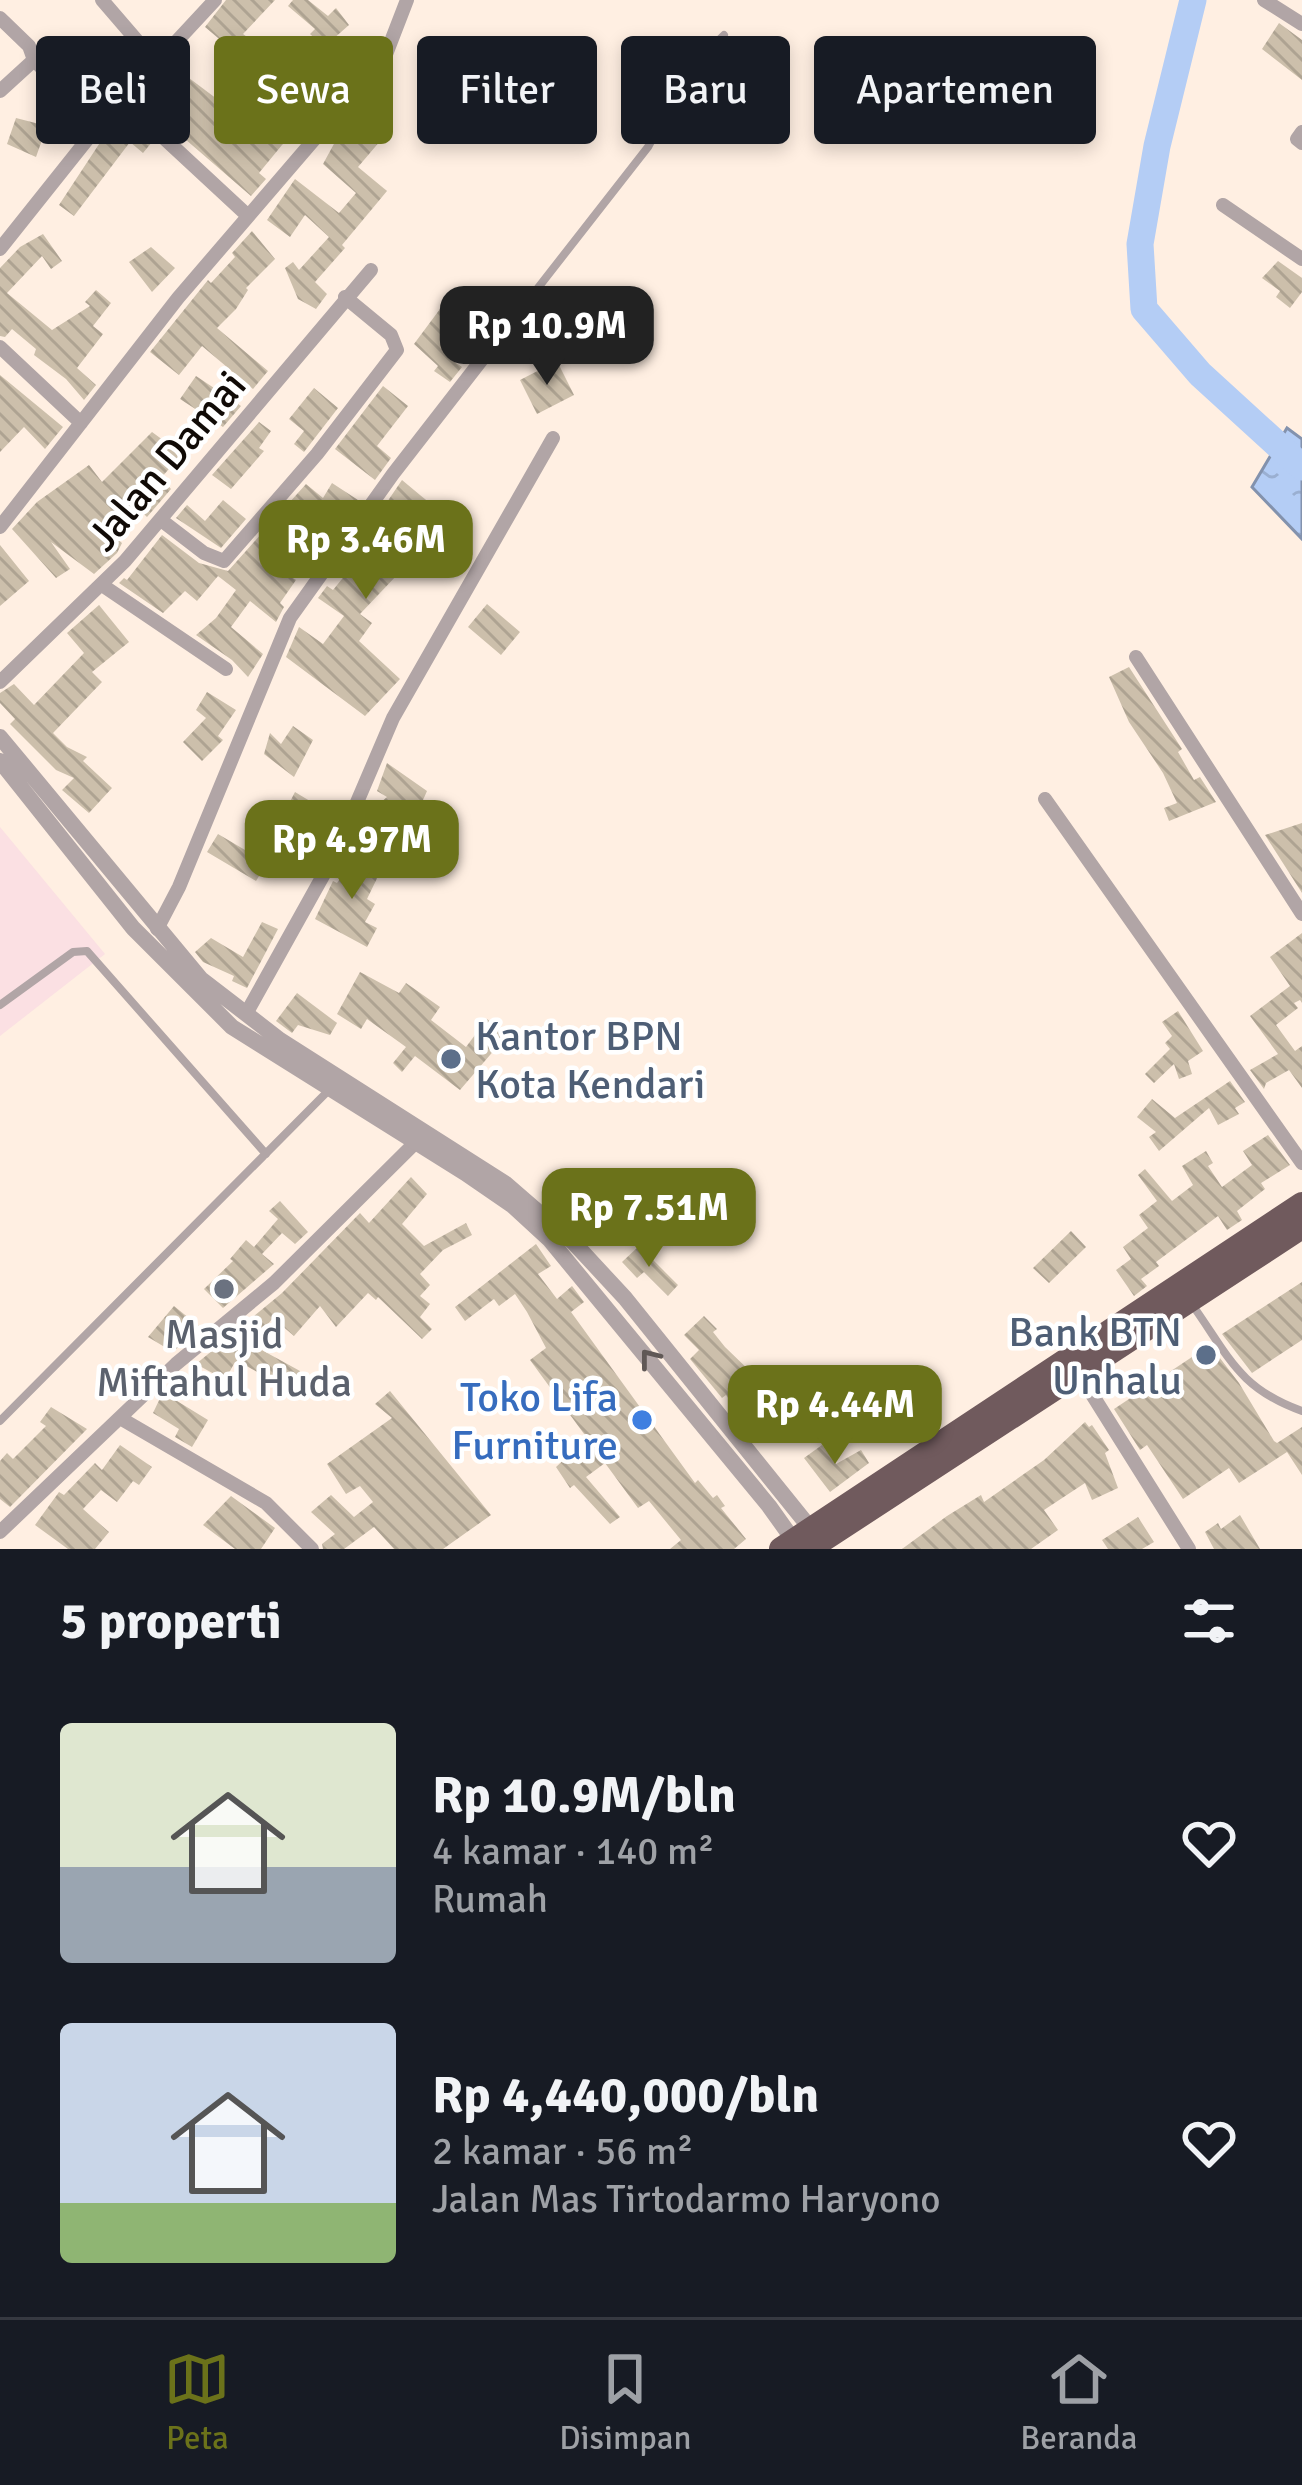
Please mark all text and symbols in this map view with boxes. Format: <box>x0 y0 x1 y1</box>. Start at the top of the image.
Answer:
chip: Beli <box>36 36 190 144</box>
chip: Sewa <box>214 36 393 144</box>
chip: Filter <box>417 36 597 144</box>
chip: Baru <box>621 36 790 144</box>
chip: Apartemen <box>814 36 1096 144</box>
pin: Rp 10.9M <box>423 286 671 388</box>
text: Rp 10.9M <box>467 301 627 349</box>
street label: Jalan Damai <box>77 361 257 561</box>
pin: Rp 3.46M <box>242 500 490 602</box>
text: Rp 3.46M <box>286 515 446 563</box>
pin: Rp 4.97M <box>228 800 476 902</box>
text: Rp 4.97M <box>272 815 432 863</box>
place label: Kantor BPN Kota Kendari <box>475 1011 705 1110</box>
marker: Kantor BPN Kota Kendari <box>438 1046 464 1072</box>
pin: Rp 7.51M <box>525 1168 773 1270</box>
text: Rp 7.51M <box>569 1183 729 1231</box>
marker: Masjid Miftahul Huda <box>211 1276 237 1302</box>
place label: Bank BTN Unhalu <box>1008 1307 1182 1406</box>
place label: Masjid Miftahul Huda <box>96 1309 352 1408</box>
marker: Bank BTN Unhalu <box>1193 1342 1219 1368</box>
one-way arrow <box>642 1350 663 1372</box>
pin: Rp 4.44M <box>711 1365 959 1467</box>
place label: Toko Lifa Furniture <box>451 1372 618 1471</box>
text: Rp 4.44M <box>755 1380 915 1428</box>
marker: Toko Lifa Furniture <box>629 1407 655 1433</box>
icon: filters <box>1176 1588 1242 1654</box>
text: 5 properti <box>60 1590 282 1653</box>
text: Rp 10.9M/bln <box>432 1764 736 1827</box>
icon: home <box>156 1771 300 1915</box>
icon: heart <box>1176 1810 1242 1876</box>
text: 4 kamar · 140 m² <box>432 1827 714 1875</box>
text: Rumah <box>432 1875 548 1923</box>
text: Rp 4,440,000/bln <box>432 2064 819 2127</box>
icon: home <box>156 2071 300 2215</box>
icon: heart <box>1176 2110 1242 2176</box>
text: 2 kamar · 56 m² <box>432 2127 693 2175</box>
text: Jalan Mas Tirtodarmo Haryono <box>432 2175 941 2223</box>
tab: Peta <box>164 2346 230 2459</box>
tab: Disimpan <box>559 2346 691 2459</box>
tab: Beranda <box>1020 2346 1138 2459</box>

